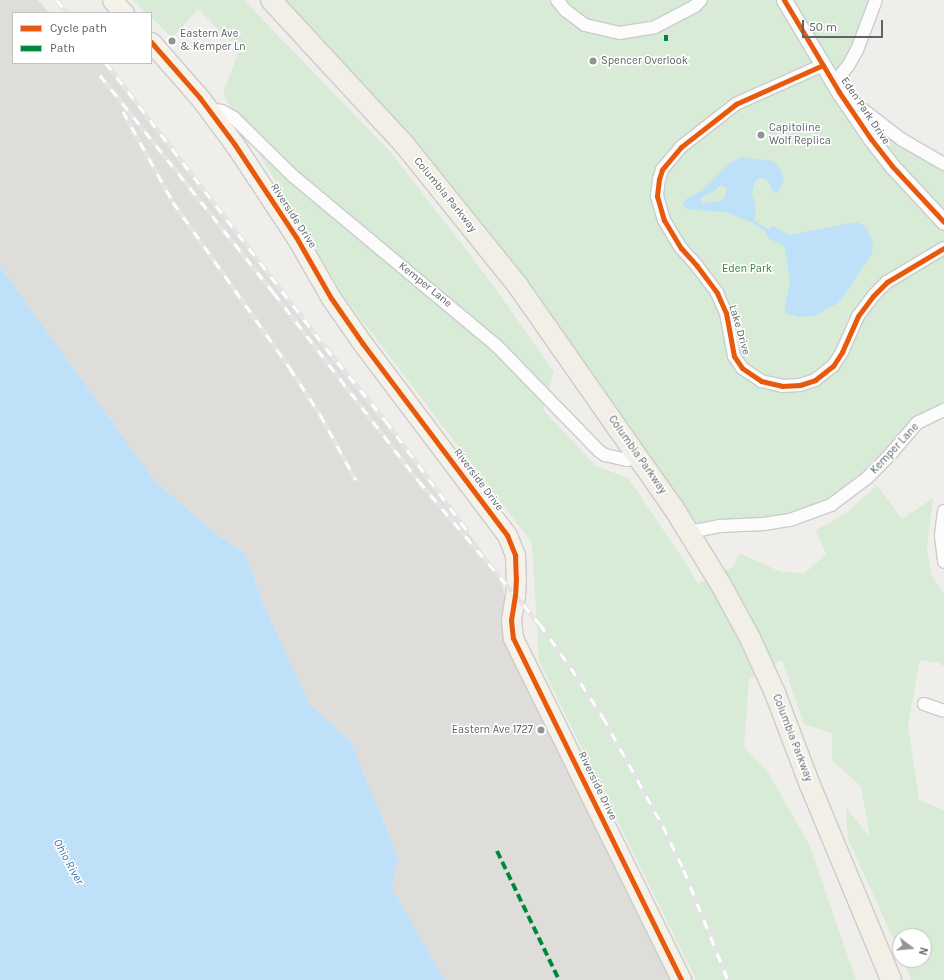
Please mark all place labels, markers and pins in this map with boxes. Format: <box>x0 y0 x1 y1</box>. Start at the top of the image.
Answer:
place label: Eastern Ave & Kemper Ln <box>180 28 246 54</box>
marker: Eastern Ave & Kemper Ln <box>167 36 177 46</box>
place label: Spencer Overlook <box>601 54 688 68</box>
marker: Spencer Overlook <box>588 56 598 66</box>
place label: Capitoline Wolf Replica <box>769 122 831 148</box>
marker: Capitoline Wolf Replica <box>756 130 766 140</box>
place label: Eastern Ave 1727 <box>452 723 533 737</box>
marker: Eastern Ave 1727 <box>536 725 546 735</box>

